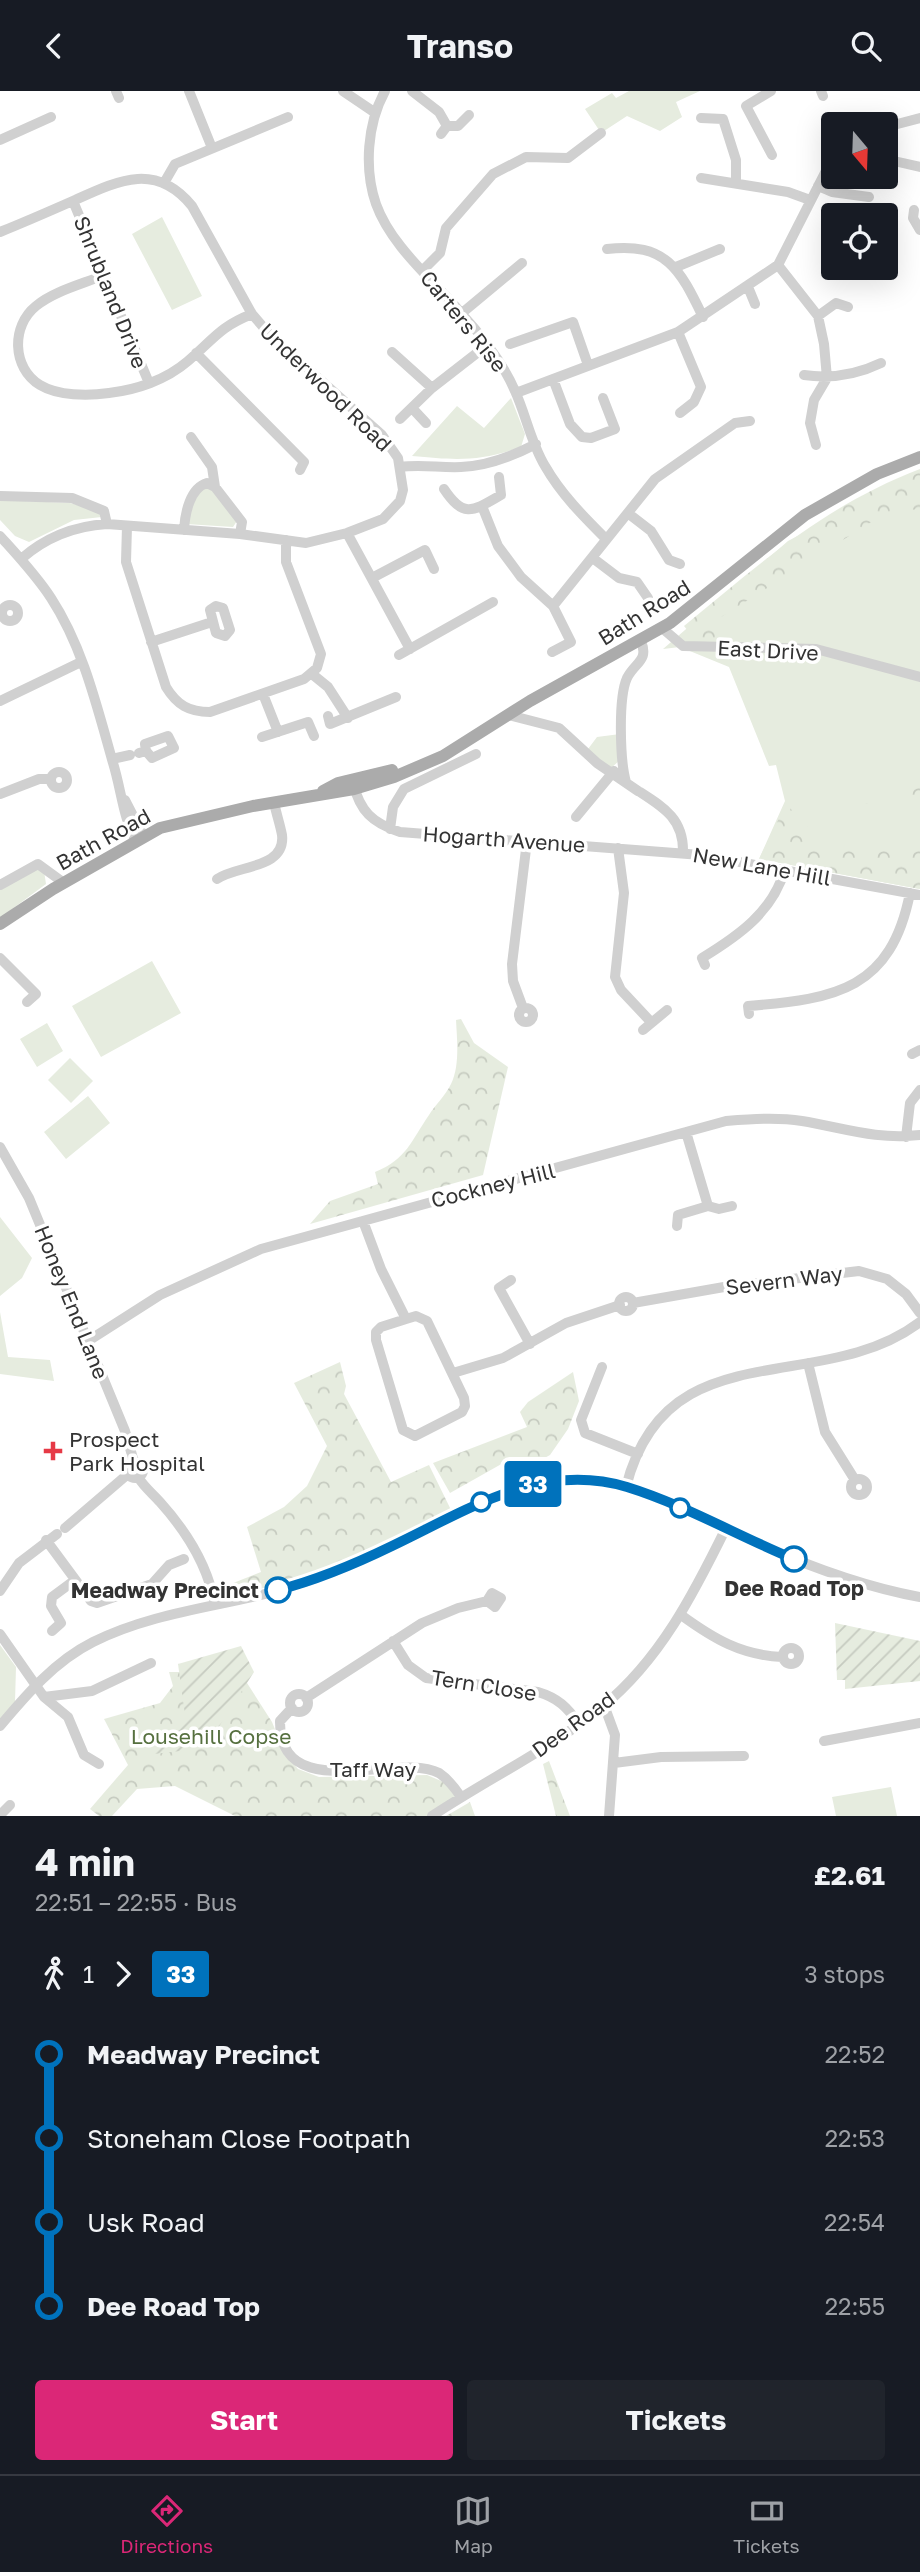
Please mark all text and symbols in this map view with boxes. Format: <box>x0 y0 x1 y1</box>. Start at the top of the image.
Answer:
icon: back <box>35 27 73 65</box>
text: Transo <box>407 27 513 65</box>
icon: search <box>847 27 885 65</box>
north arrow <box>821 112 898 189</box>
map controls <box>821 112 898 280</box>
button: locate <box>821 203 898 280</box>
street label: Shrubland Drive <box>69 212 153 372</box>
street label: Carters Rise <box>415 265 513 377</box>
street label: Underwood Road <box>255 317 397 457</box>
street label: Bath Road <box>593 573 695 651</box>
street label: East Drive <box>717 634 819 666</box>
street label: Bath Road <box>51 802 155 876</box>
street label: Hogarth Avenue <box>422 820 586 858</box>
street label: New Lane Hill <box>691 841 833 891</box>
street label: Cockney Hill <box>428 1157 558 1213</box>
street label: Honey End Lane <box>29 1221 115 1383</box>
street label: Severn Way <box>724 1260 844 1300</box>
place label: Prospect Park Hospital <box>69 1426 205 1476</box>
marker: Prospect Park Hospital <box>43 1441 63 1461</box>
line badge: 33 <box>502 1461 564 1507</box>
text: 33 <box>518 1469 548 1498</box>
unlabelled marker <box>471 1492 491 1512</box>
unlabelled marker <box>670 1498 690 1518</box>
marker: Dee Road Top <box>781 1546 807 1572</box>
place label: Dee Road Top <box>724 1575 864 1601</box>
place label: Meadway Precinct <box>71 1577 259 1603</box>
marker: Meadway Precinct <box>265 1577 291 1603</box>
street label: Tern Close <box>429 1664 539 1706</box>
street label: Dee Road <box>527 1685 619 1763</box>
park label: Lousehill Copse <box>131 1723 291 1749</box>
street label: Taff Way <box>330 1756 416 1782</box>
text: 4 min <box>35 1839 135 1884</box>
text: £2.61 <box>814 1860 885 1891</box>
text: 22:51 – 22:55 · Bus <box>35 1888 237 1916</box>
icon: walk <box>35 1955 73 1993</box>
icon: forward <box>104 1955 142 1993</box>
text: 33 <box>166 1959 195 1988</box>
text: 1 <box>83 1960 94 1988</box>
text: 3 stops <box>804 1960 885 1988</box>
text: Meadway Precinct <box>87 2039 320 2070</box>
text: 22:52 <box>825 2040 885 2068</box>
text: Stoneham Close Footpath <box>87 2123 411 2154</box>
text: 22:53 <box>825 2124 885 2152</box>
text: Usk Road <box>87 2207 205 2238</box>
text: 22:54 <box>824 2208 885 2236</box>
text: Dee Road Top <box>87 2291 260 2322</box>
text: 22:55 <box>825 2292 885 2320</box>
button: Start <box>35 2380 453 2460</box>
button: Tickets <box>467 2380 885 2460</box>
tab: Directions <box>120 2492 213 2557</box>
tab: Map <box>454 2492 493 2557</box>
tab: Tickets <box>733 2492 800 2557</box>

